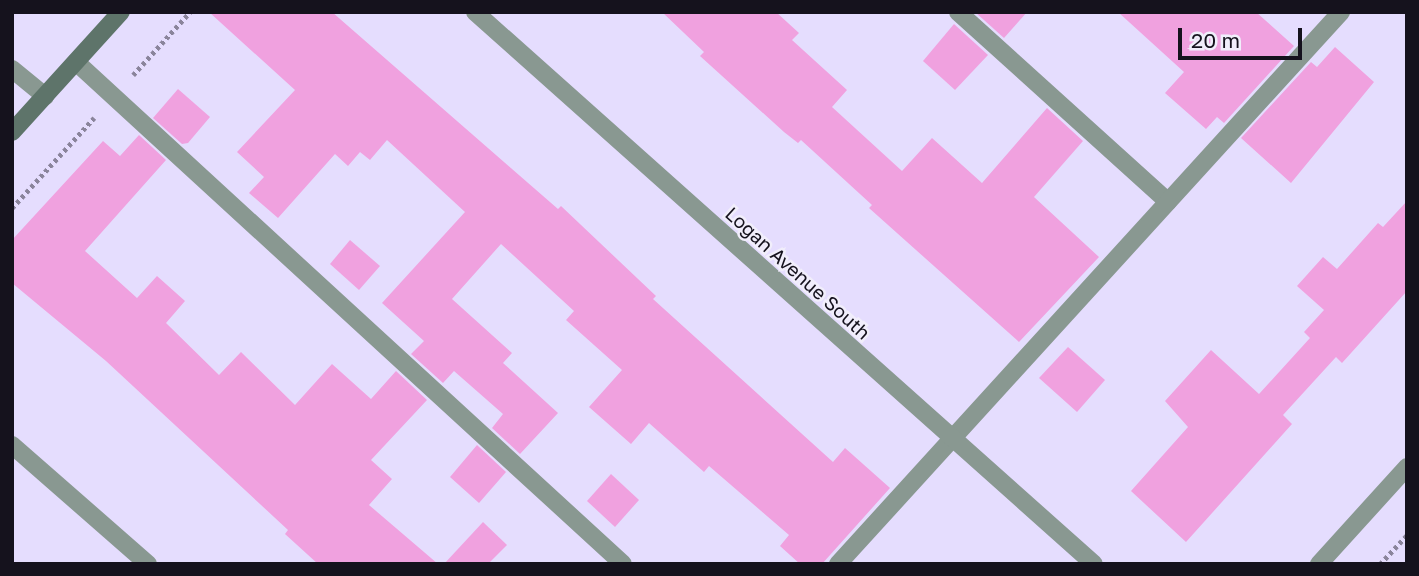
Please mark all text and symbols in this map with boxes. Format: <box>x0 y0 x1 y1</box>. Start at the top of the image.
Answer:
scale bar <box>1181 14 1305 58</box>
text: 20 m <box>1191 27 1240 53</box>
street label: Logan Avenue South <box>721 202 875 344</box>

